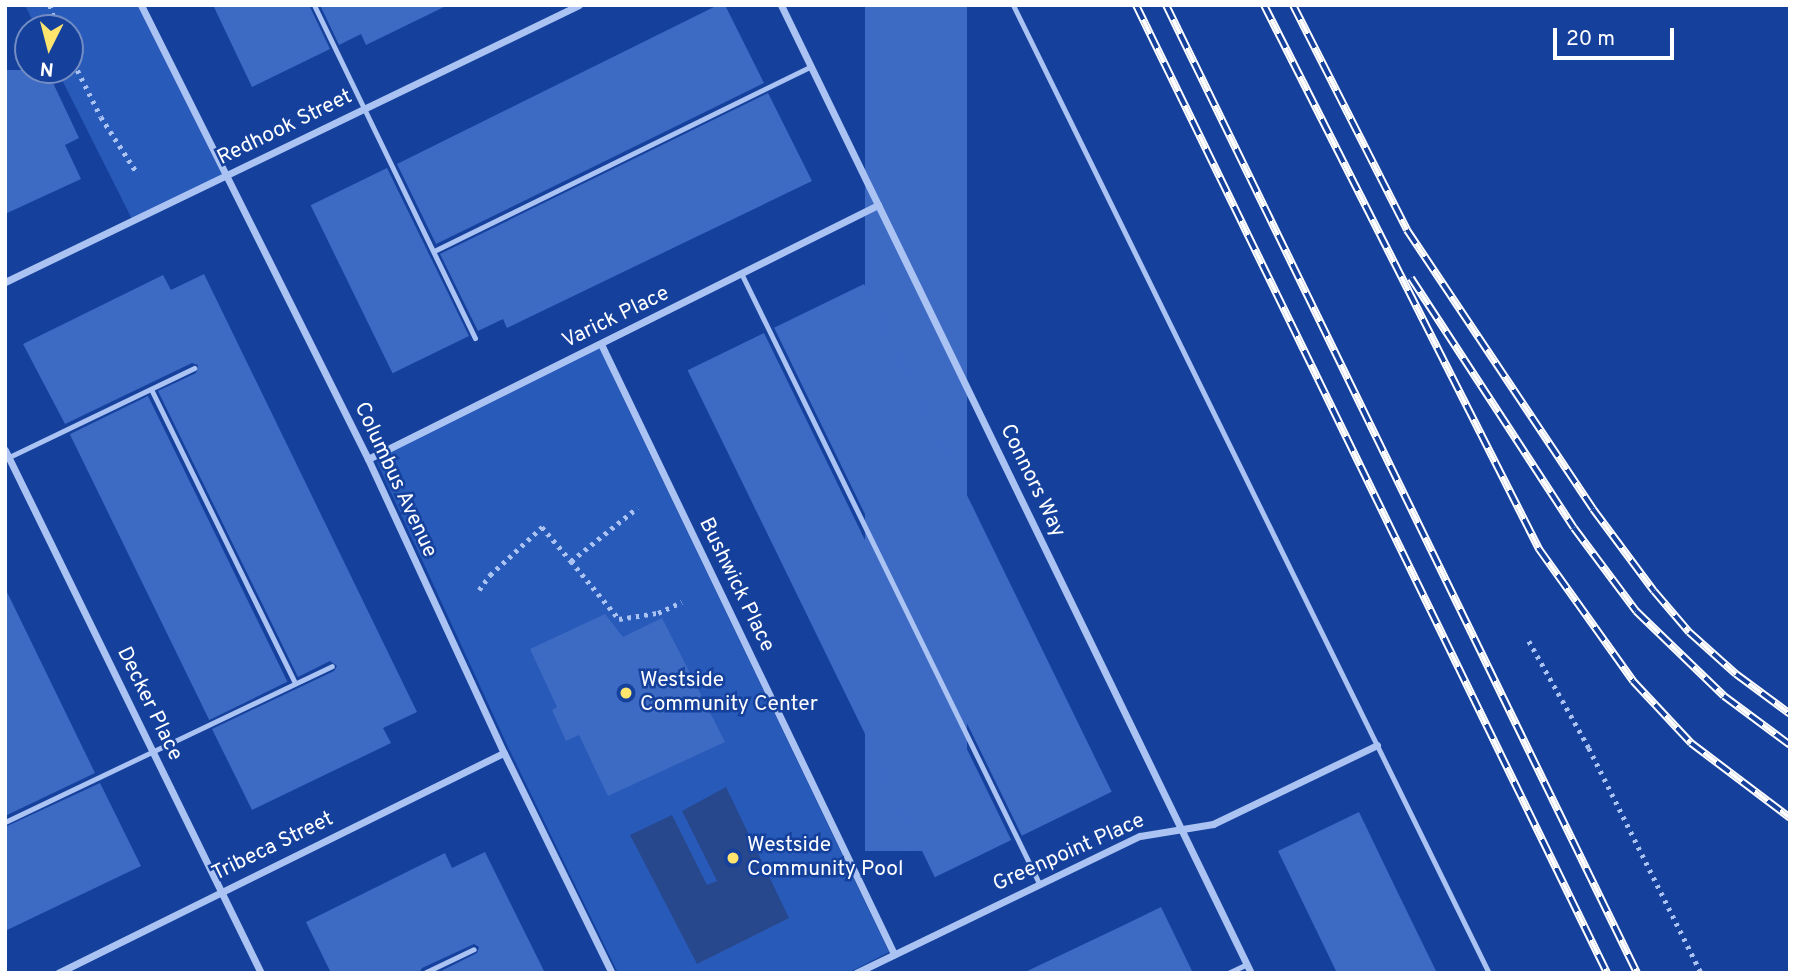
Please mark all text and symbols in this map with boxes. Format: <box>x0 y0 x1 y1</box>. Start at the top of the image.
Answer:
north arrow <box>14 14 84 84</box>
scale bar <box>1557 14 1678 58</box>
text: 20 m <box>1566 26 1615 53</box>
text: N <box>39 55 55 81</box>
street label: Redhook Street <box>214 85 356 171</box>
street label: Varick Place <box>559 281 673 355</box>
street label: Columbus Avenue <box>348 398 442 562</box>
street label: Connors Way <box>994 420 1070 542</box>
street label: Bushwick Place <box>693 514 779 656</box>
street label: Decker Place <box>111 643 187 765</box>
place label: Westside Community Center <box>640 668 818 718</box>
marker: Westside Community Center <box>618 685 634 701</box>
street label: Tribeca Street <box>208 807 338 887</box>
street label: Greenpoint Place <box>989 808 1149 898</box>
place label: Westside Community Pool <box>747 833 903 883</box>
marker: Westside Community Pool <box>725 850 741 866</box>

